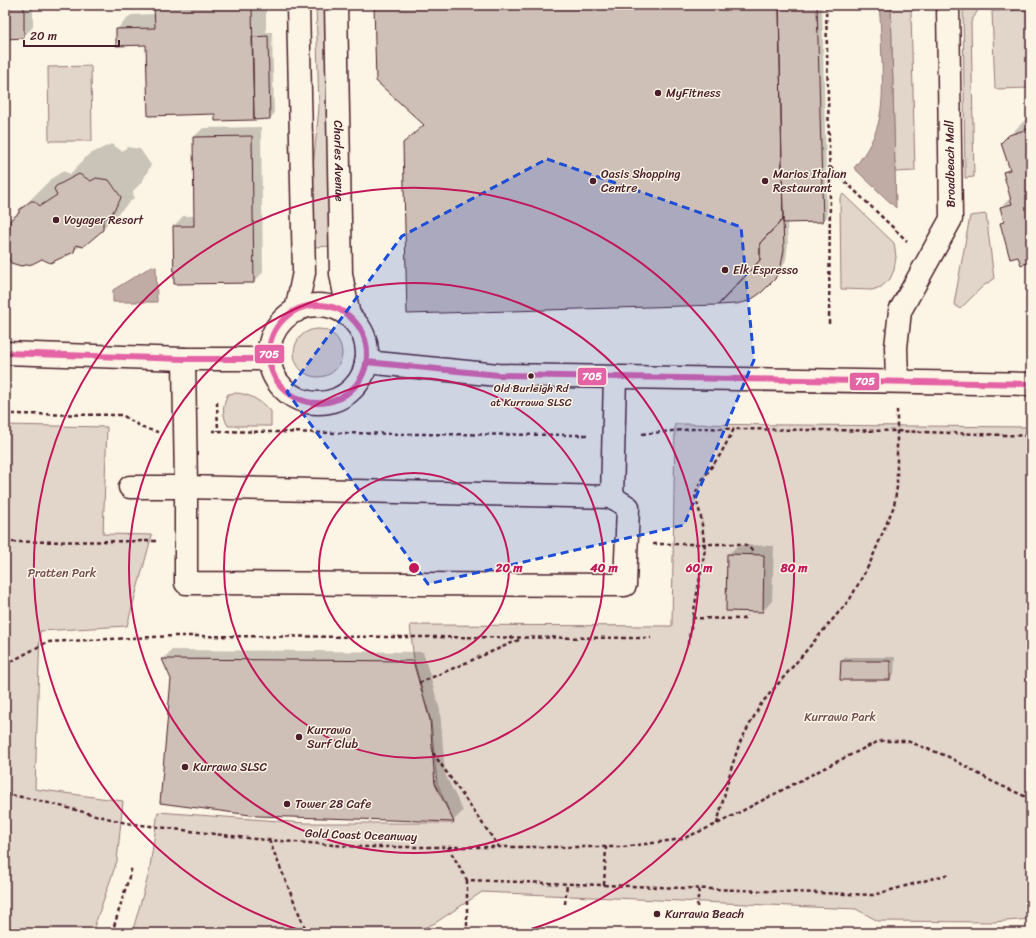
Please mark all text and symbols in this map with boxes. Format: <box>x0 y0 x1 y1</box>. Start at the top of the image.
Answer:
scale bar <box>24 22 119 48</box>
text: 20 m <box>30 25 57 47</box>
place label: MyFitness <box>666 82 721 104</box>
marker: MyFitness <box>653 88 663 98</box>
street label: Charles Avenue <box>327 120 351 202</box>
street label: Broadbeach Mall <box>938 120 962 208</box>
place label: Oasis Shopping Centre <box>601 163 681 199</box>
place label: Marios Italian Restaurant <box>773 163 847 199</box>
marker: Oasis Shopping Centre <box>588 176 598 186</box>
marker: Marios Italian Restaurant <box>760 176 770 186</box>
place label: Voyager Resort <box>64 209 144 231</box>
marker: Voyager Resort <box>51 215 61 225</box>
place label: Elk Espresso <box>733 259 798 281</box>
marker: Elk Espresso <box>720 265 730 275</box>
line badge: 705 <box>254 344 285 364</box>
text: 705 <box>259 345 279 364</box>
line badge: 705 <box>577 367 607 386</box>
text: 705 <box>582 367 602 386</box>
marker: Old Burleigh Rd at Kurrawa SLSC <box>526 371 536 381</box>
line badge: 705 <box>849 372 880 391</box>
text: 705 <box>855 372 875 391</box>
place label: Old Burleigh Rd at Kurrawa SLSC <box>490 379 572 412</box>
text: 20 m <box>495 557 523 579</box>
text: 40 m <box>589 557 618 579</box>
text: 60 m <box>685 557 713 579</box>
text: 80 m <box>779 557 808 579</box>
centre of rings <box>407 561 421 575</box>
park label: Pratten Park <box>28 562 97 584</box>
park label: Kurrawa Park <box>804 706 876 728</box>
place label: Kurrawa Surf Club <box>307 719 359 755</box>
marker: Kurrawa Surf Club <box>294 732 304 742</box>
place label: Kurrawa SLSC <box>193 756 268 778</box>
marker: Kurrawa SLSC <box>180 762 190 772</box>
place label: Tower 28 Cafe <box>295 793 371 815</box>
marker: Tower 28 Cafe <box>282 799 292 809</box>
street label: Gold Coast Oceanway <box>304 822 418 848</box>
place label: Kurrawa Beach <box>665 903 744 925</box>
marker: Kurrawa Beach <box>652 909 662 919</box>

